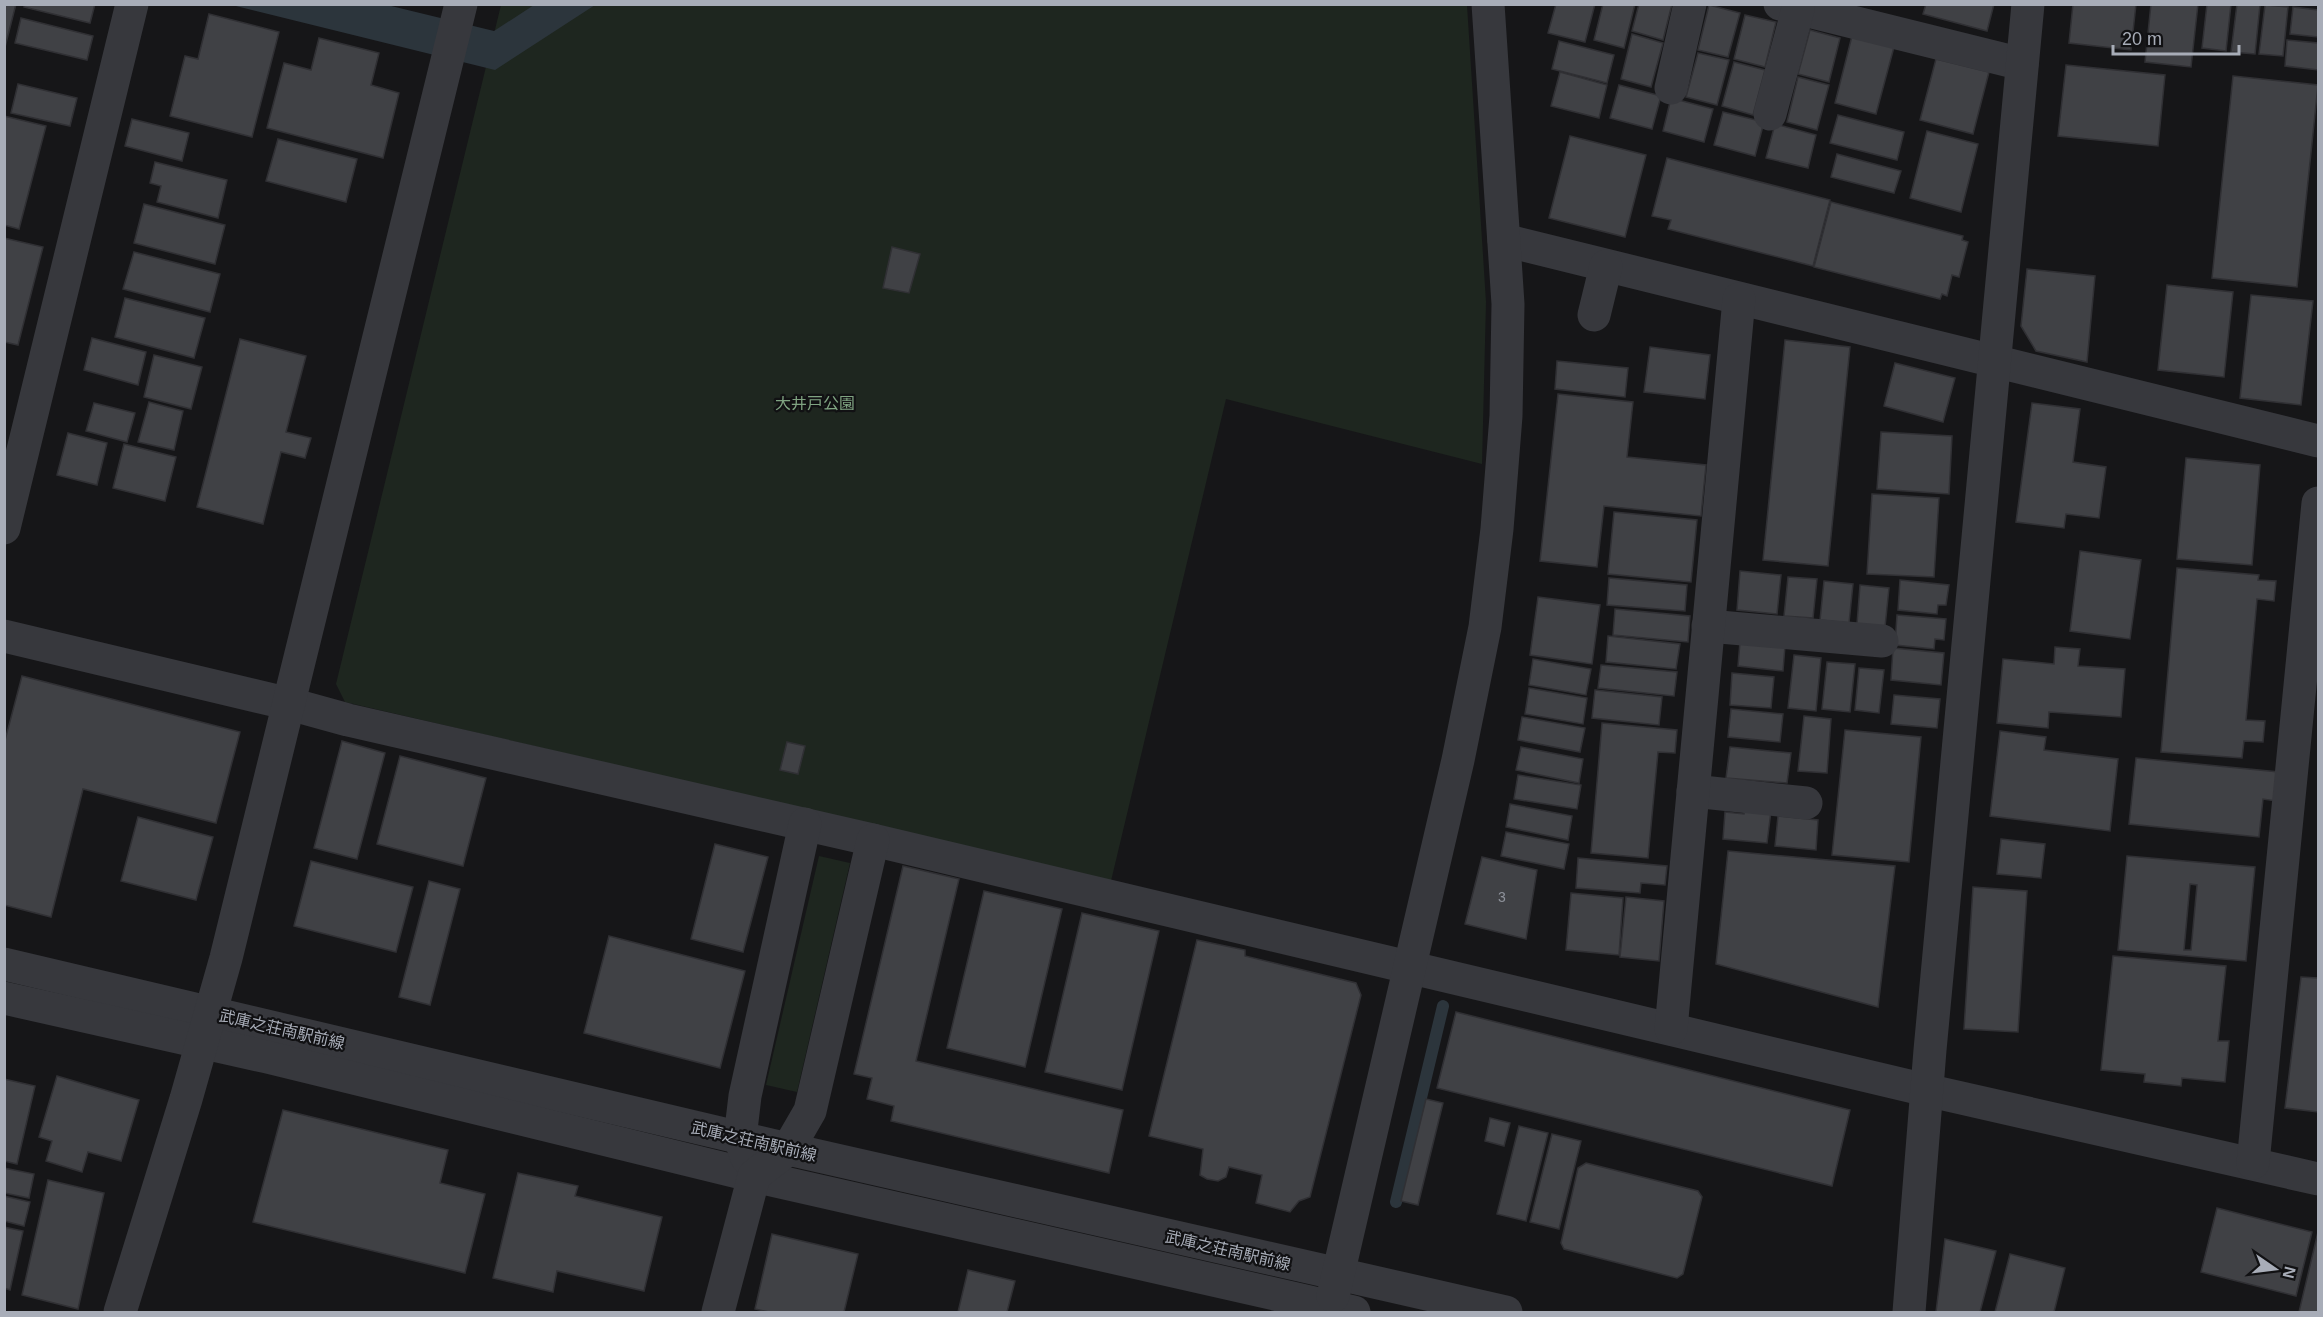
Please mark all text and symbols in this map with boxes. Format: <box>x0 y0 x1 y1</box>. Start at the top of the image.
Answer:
scale bar <box>2113 18 2239 56</box>
text: 20 m <box>2122 29 2162 49</box>
park label: 大井戸公園 <box>775 395 855 412</box>
house number: 3 <box>1498 889 1506 905</box>
street label: 武庫之荘南駅前線 <box>218 1007 346 1052</box>
street label: 武庫之荘南駅前線 <box>690 1119 818 1164</box>
street label: 武庫之荘南駅前線 <box>1164 1228 1292 1273</box>
north arrow <box>2245 1239 2305 1299</box>
text: N <box>2279 1265 2299 1280</box>

